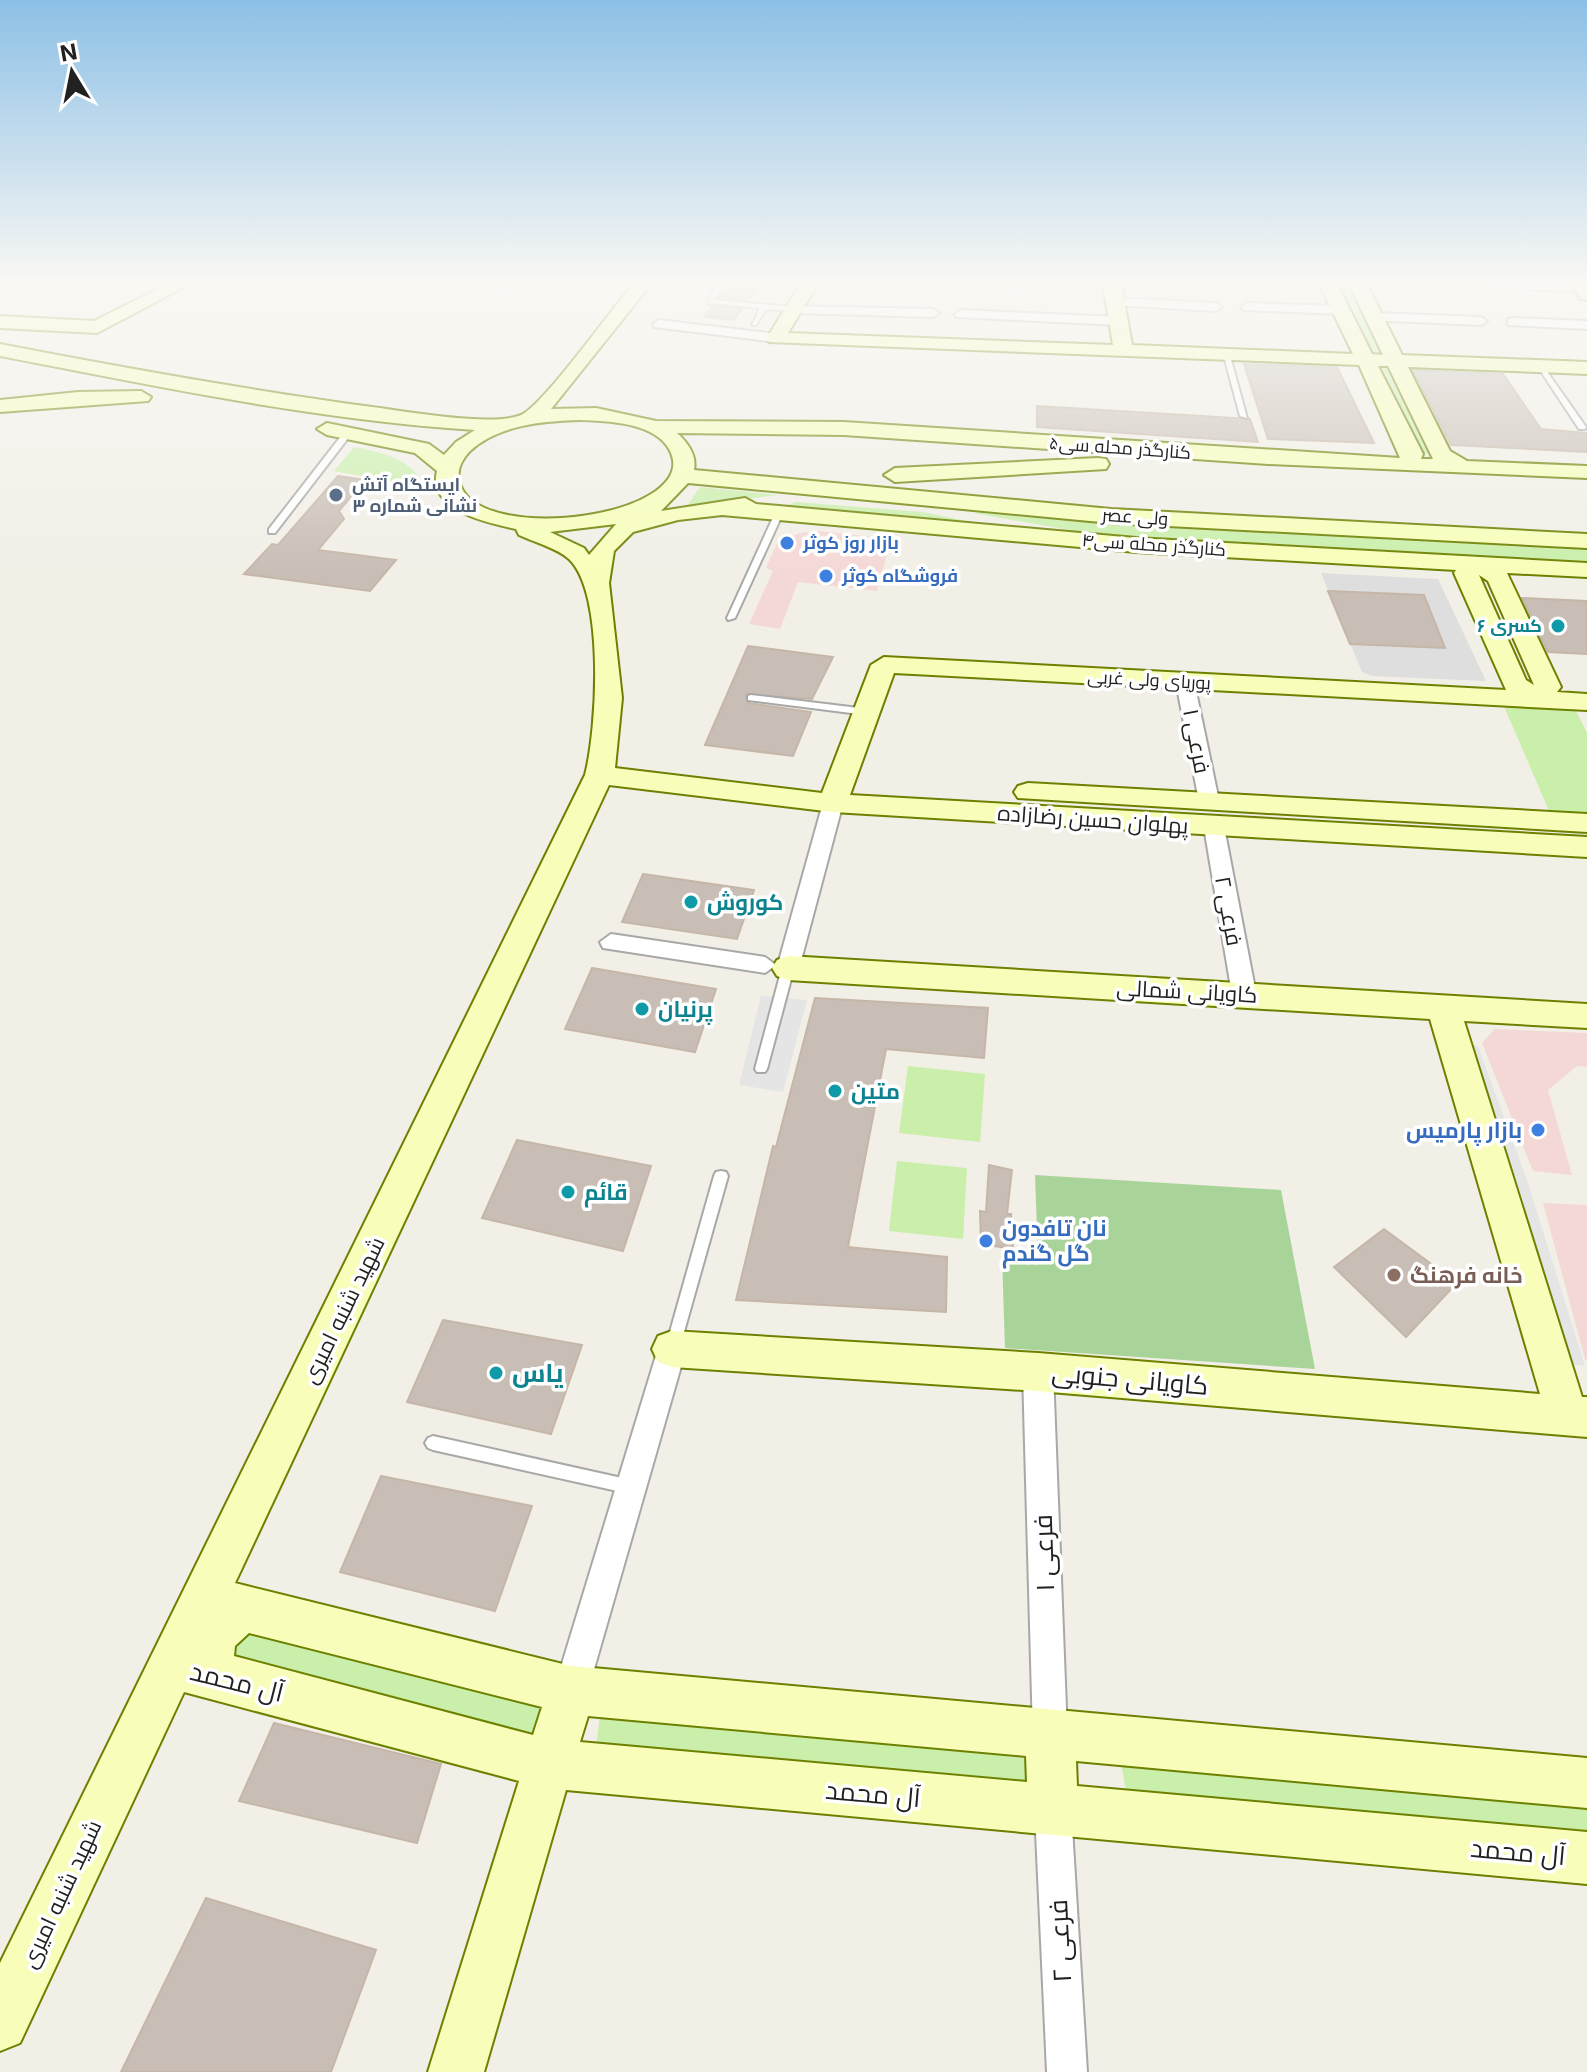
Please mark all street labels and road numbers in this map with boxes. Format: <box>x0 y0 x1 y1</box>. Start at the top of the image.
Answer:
street label: کنارگذر محله سی۵ <box>1048 432 1192 464</box>
street label: ولی عصر <box>1100 504 1169 530</box>
street label: کنارگذر محله سی۴ <box>1081 529 1227 561</box>
street label: پوریای ولی غربی <box>1087 666 1212 695</box>
street label: فرعی ۱ <box>1177 706 1216 776</box>
street label: پهلوان حسین رضازاده <box>997 799 1189 841</box>
street label: فرعی ۲ <box>1209 874 1248 948</box>
street label: کاویانی شمالی <box>1116 974 1258 1009</box>
street label: شهید شنبه امیری <box>296 1232 391 1388</box>
street label: کاویانی جنوبی <box>1050 1356 1210 1402</box>
street label: فرعی ۱ <box>1027 1514 1061 1592</box>
street label: آل محمد <box>187 1655 287 1708</box>
street label: آل محمد <box>824 1774 922 1813</box>
street label: شهید شنبه امیری <box>15 1816 107 1972</box>
street label: آل محمد <box>1469 1832 1567 1871</box>
street label: فرعی ۲ <box>1042 1899 1078 1983</box>

